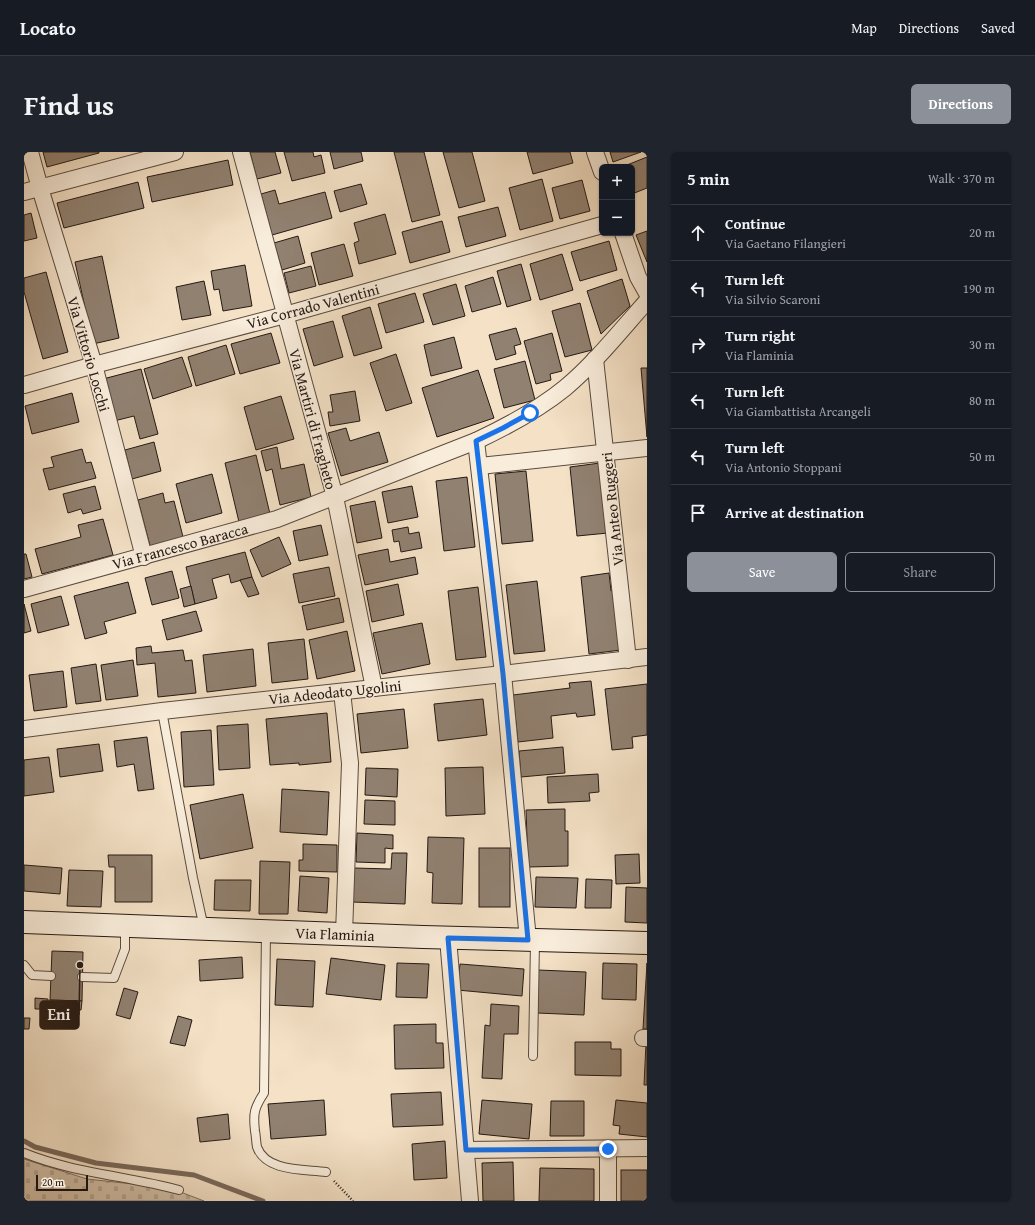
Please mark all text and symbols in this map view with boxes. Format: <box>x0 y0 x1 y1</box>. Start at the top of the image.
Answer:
text: Locato <box>20 14 76 42</box>
text: Map <box>851 18 877 38</box>
text: Directions <box>899 18 959 38</box>
text: Saved <box>981 18 1015 38</box>
text: Find us <box>24 84 114 125</box>
button: Directions <box>911 84 1011 124</box>
map controls <box>599 164 635 236</box>
button: + <box>599 164 635 200</box>
text: 5 min <box>687 166 729 191</box>
text: Walk · 370 m <box>928 169 995 188</box>
button: − <box>599 200 635 236</box>
text: Continue <box>725 213 786 234</box>
icon: ahead <box>687 222 709 244</box>
text: 20 m <box>969 223 995 242</box>
text: Via Gaetano Filangieri <box>725 234 846 253</box>
text: Turn left <box>725 269 784 290</box>
street label: Via Corrado Valentini <box>244 278 382 334</box>
icon: left <box>687 278 709 300</box>
text: 190 m <box>963 279 995 298</box>
text: Via Silvio Scaroni <box>725 290 820 309</box>
street label: Via Vittorio Locchi <box>63 294 115 414</box>
text: Turn right <box>725 325 796 346</box>
icon: right <box>687 334 709 356</box>
text: 30 m <box>969 335 995 354</box>
street label: Via Martiri di Fragheto <box>284 346 342 492</box>
text: Via Flaminia <box>725 346 794 365</box>
text: Turn left <box>725 381 784 402</box>
icon: left <box>687 390 709 412</box>
text: 80 m <box>969 391 995 410</box>
text: Via Giambattista Arcangeli <box>725 402 871 421</box>
route start <box>521 404 539 422</box>
text: Turn left <box>725 437 784 458</box>
icon: left <box>687 446 709 468</box>
text: 50 m <box>969 447 995 466</box>
street label: Via Anteo Ruggeri <box>596 451 628 567</box>
text: Via Antonio Stoppani <box>725 458 842 477</box>
icon: arrive <box>687 502 709 524</box>
text: Arrive at destination <box>725 502 864 523</box>
street label: Via Francesco Baracca <box>110 518 250 574</box>
button: Save <box>687 552 837 592</box>
button: Share <box>845 552 995 592</box>
street label: Via Adeodato Ugolini <box>267 675 403 709</box>
street label: Via Flaminia <box>295 922 375 946</box>
callout: Eni <box>40 1001 79 1029</box>
text: Eni <box>48 1002 71 1026</box>
route end <box>599 1140 617 1158</box>
scale bar <box>36 1173 88 1192</box>
text: 20 m <box>42 1174 64 1190</box>

